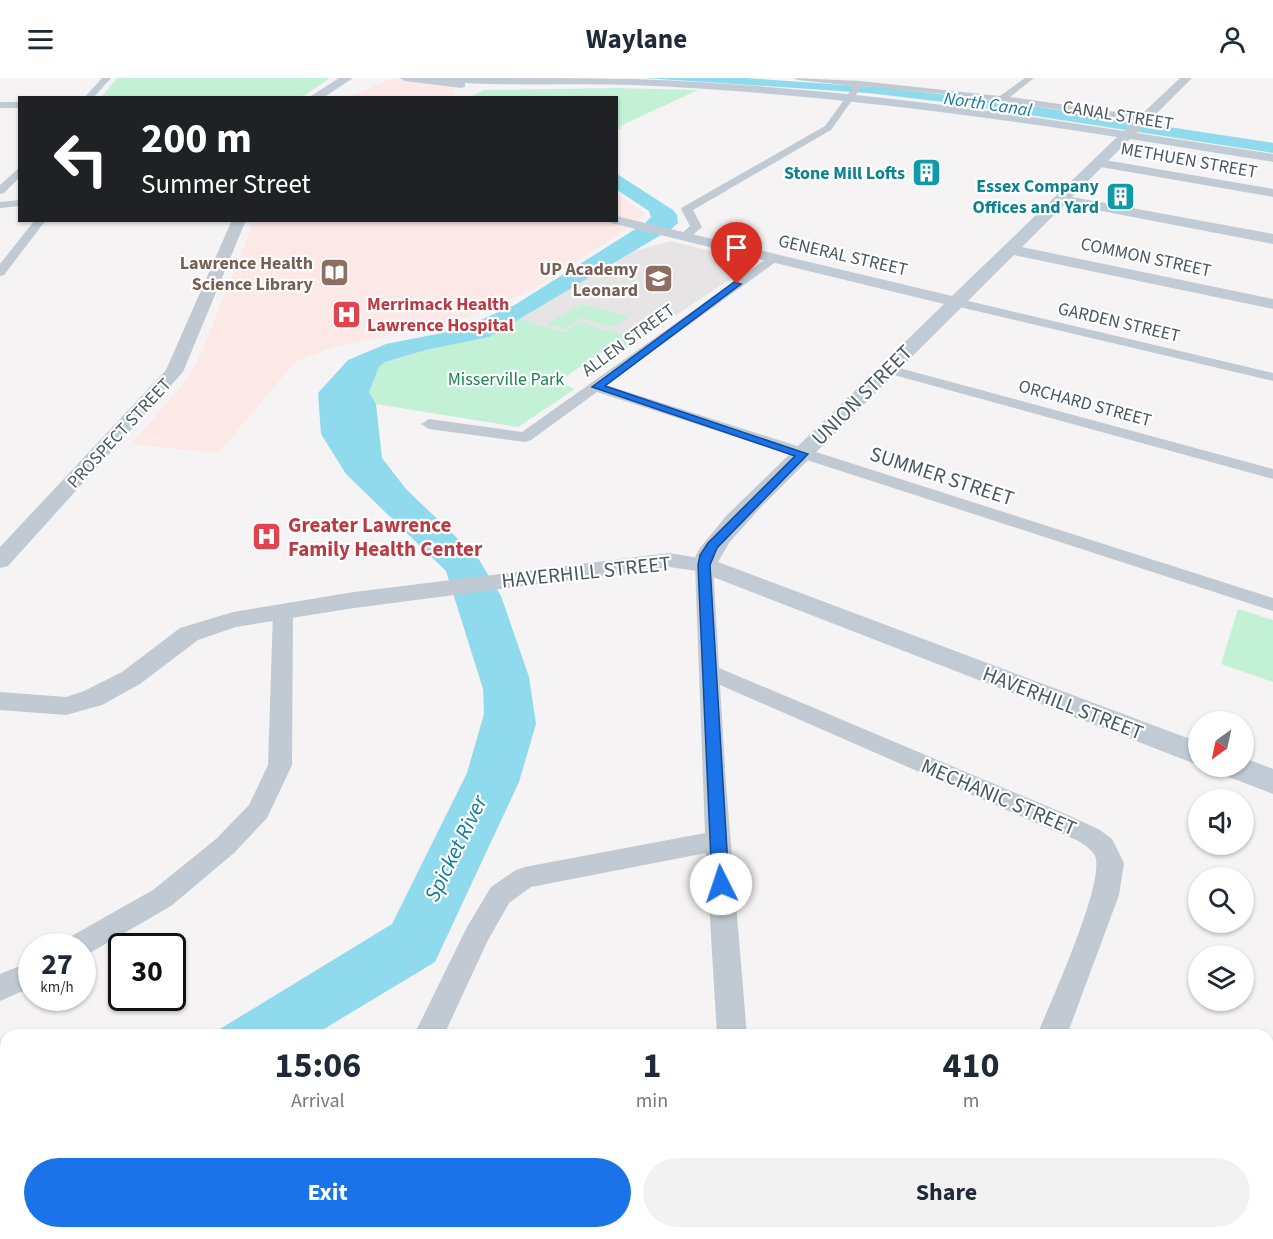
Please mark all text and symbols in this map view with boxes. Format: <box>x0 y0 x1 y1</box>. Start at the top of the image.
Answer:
text: Waylane <box>586 20 687 59</box>
icon: menu <box>24 23 57 56</box>
icon: person <box>1216 23 1249 56</box>
water label: North Canal <box>942 86 1034 123</box>
street label: CANAL STREET <box>1061 94 1175 137</box>
text: 200 m <box>141 109 252 169</box>
icon: left <box>42 120 120 198</box>
street label: METHUEN STREET <box>1119 136 1259 185</box>
building icon: Stone Mill Lofts <box>910 157 942 189</box>
place label: Stone Mill Lofts <box>784 161 905 186</box>
text: Summer Street <box>141 165 311 204</box>
place label: Essex Company Offices and Yard <box>973 174 1100 220</box>
building icon: Essex Company Offices and Yard <box>1104 180 1136 212</box>
pin <box>711 222 762 284</box>
street label: GENERAL STREET <box>776 228 910 283</box>
icon: arrive <box>720 231 753 264</box>
street label: COMMON STREET <box>1078 231 1214 284</box>
place label: Lawrence Health Science Library <box>180 251 314 297</box>
library icon: Lawrence Health Science Library <box>318 257 350 289</box>
place label: UP Academy Leonard <box>539 257 639 303</box>
school or university icon: UP Academy Leonard <box>643 263 675 295</box>
place label: Merrimack Health Lawrence Hospital <box>367 292 514 338</box>
street label: GARDEN STREET <box>1055 296 1183 349</box>
hospital icon: Merrimack Health Lawrence Hospital <box>330 298 362 330</box>
street label: ALLEN STREET <box>577 298 680 383</box>
street label: UNION STREET <box>805 338 919 452</box>
park label: Misserville Park <box>448 367 564 392</box>
street label: PROSPECT STREET <box>62 372 177 494</box>
street label: ORCHARD STREET <box>1016 374 1154 433</box>
street label: SUMMER STREET <box>866 439 1018 513</box>
place label: Greater Lawrence Family Health Center <box>288 510 483 564</box>
hospital icon: Greater Lawrence Family Health Center <box>251 521 283 553</box>
street label: HAVERHILL STREET <box>500 548 672 596</box>
street label: HAVERHILL STREET <box>978 659 1148 747</box>
north arrow <box>1188 711 1254 777</box>
map controls <box>1188 711 1254 1011</box>
street label: MECHANIC STREET <box>917 751 1081 843</box>
water label: Spicket River <box>416 789 496 907</box>
button: sound <box>1188 789 1254 855</box>
position arrow <box>689 852 753 916</box>
button: search <box>1188 867 1254 933</box>
speed limit sign: 30 <box>108 933 186 1011</box>
text: 27 <box>41 943 73 986</box>
button: layers <box>1188 945 1254 1011</box>
text: km/h <box>40 977 74 998</box>
text: 15:06 <box>274 1040 361 1091</box>
text: 1 <box>642 1040 661 1091</box>
text: 410 <box>943 1040 1000 1091</box>
text: Arrival <box>291 1087 345 1115</box>
text: min <box>636 1087 668 1115</box>
text: m <box>963 1087 979 1115</box>
button: Exit <box>24 1158 631 1227</box>
button: Share <box>643 1158 1250 1227</box>

